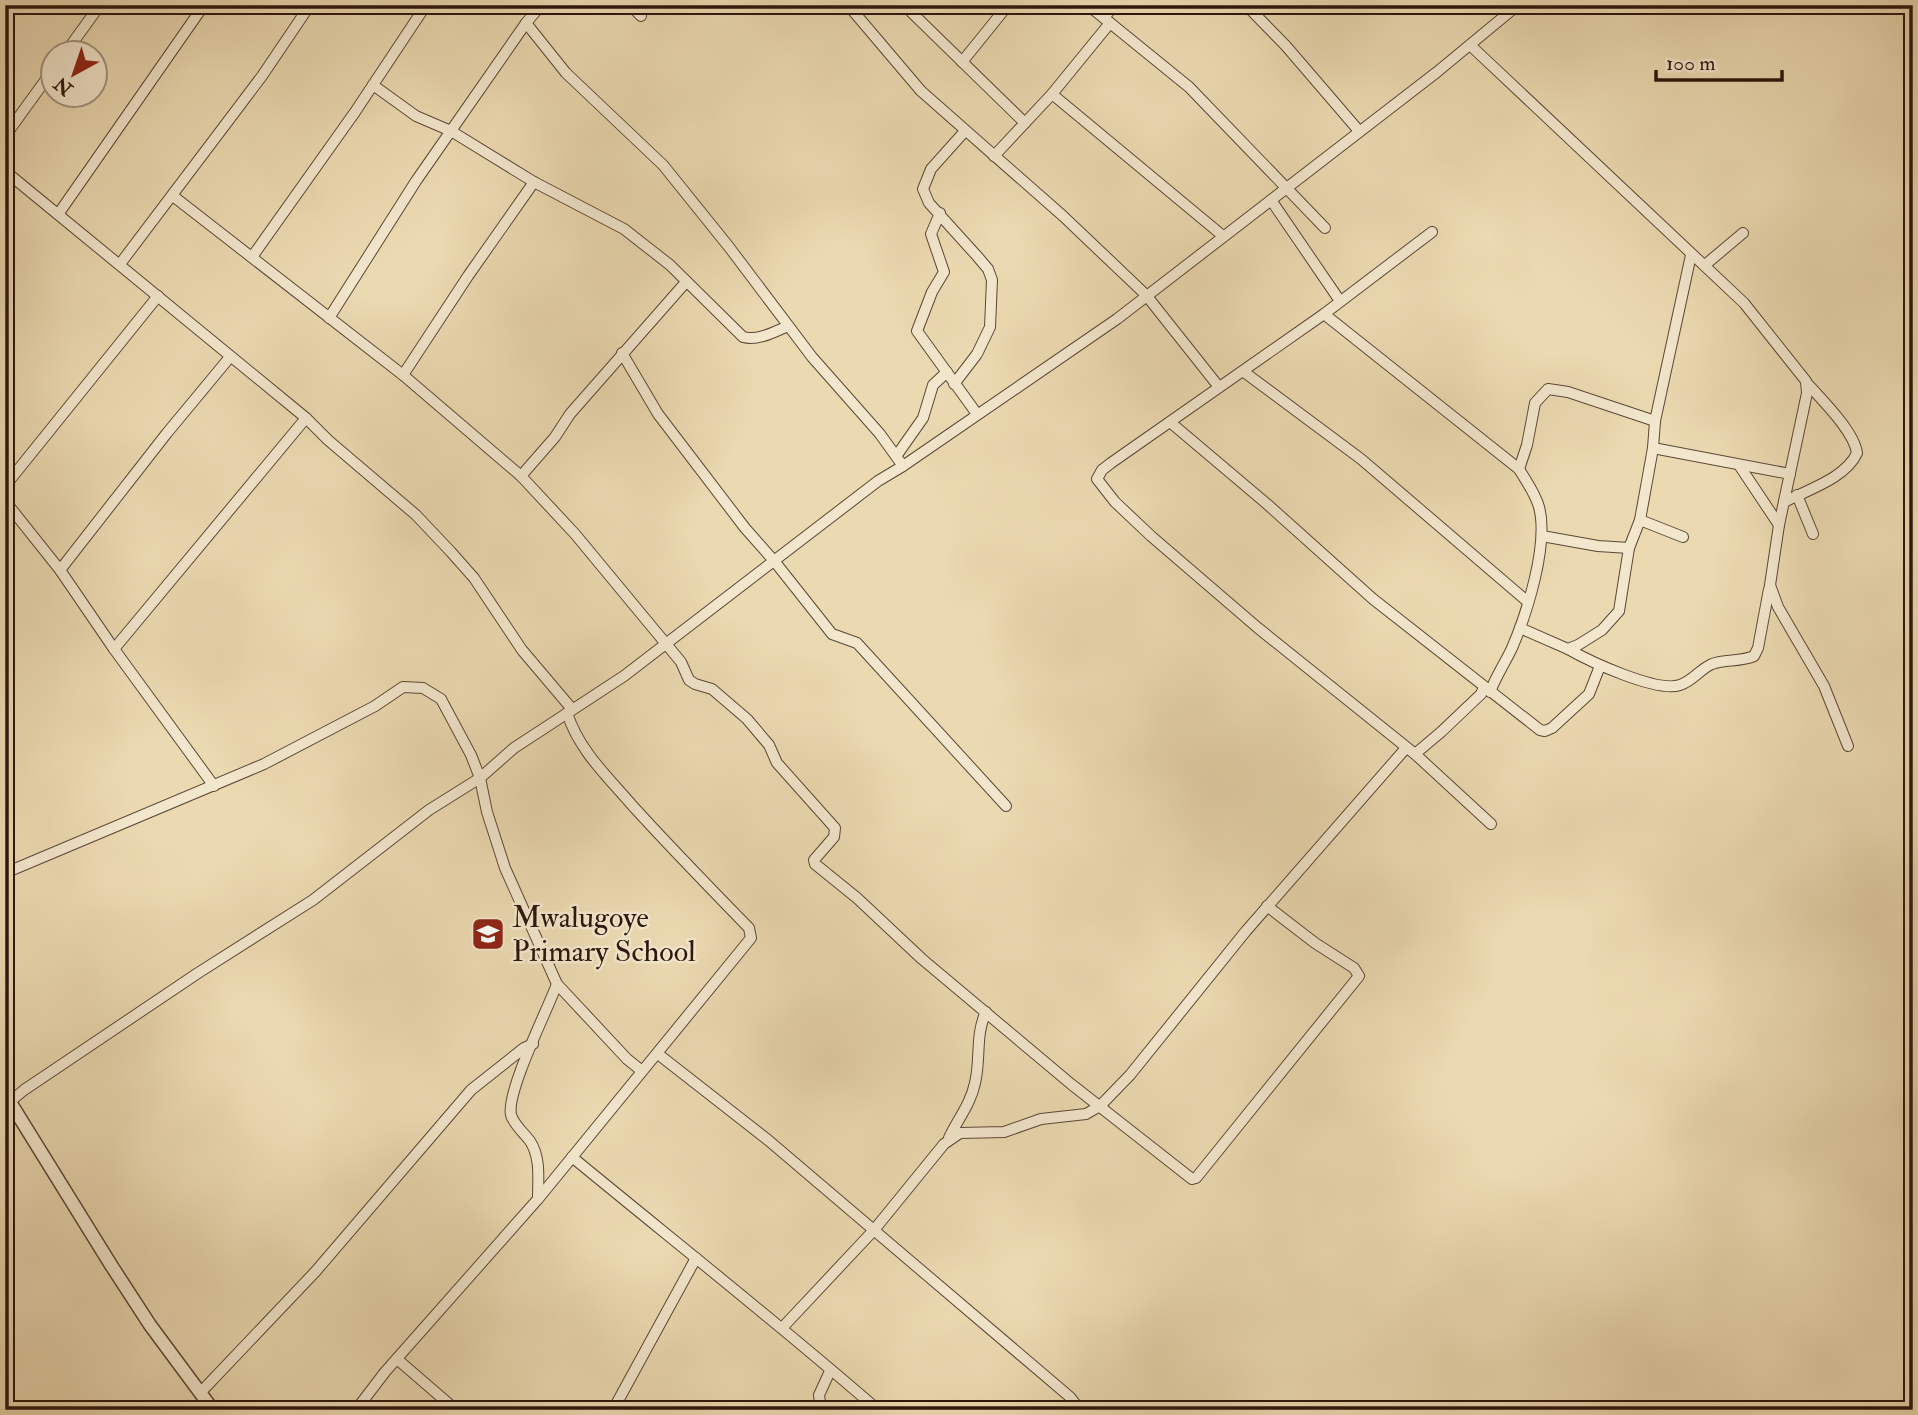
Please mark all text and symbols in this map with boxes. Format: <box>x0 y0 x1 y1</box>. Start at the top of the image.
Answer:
north arrow <box>38 38 108 108</box>
scale bar <box>1656 38 1782 82</box>
text: 100 m <box>1666 50 1716 77</box>
text: N <box>49 71 79 102</box>
place label: Mwalugoye Primary School <box>512 899 696 970</box>
school or university icon: Mwalugoye Primary School <box>469 915 507 953</box>

